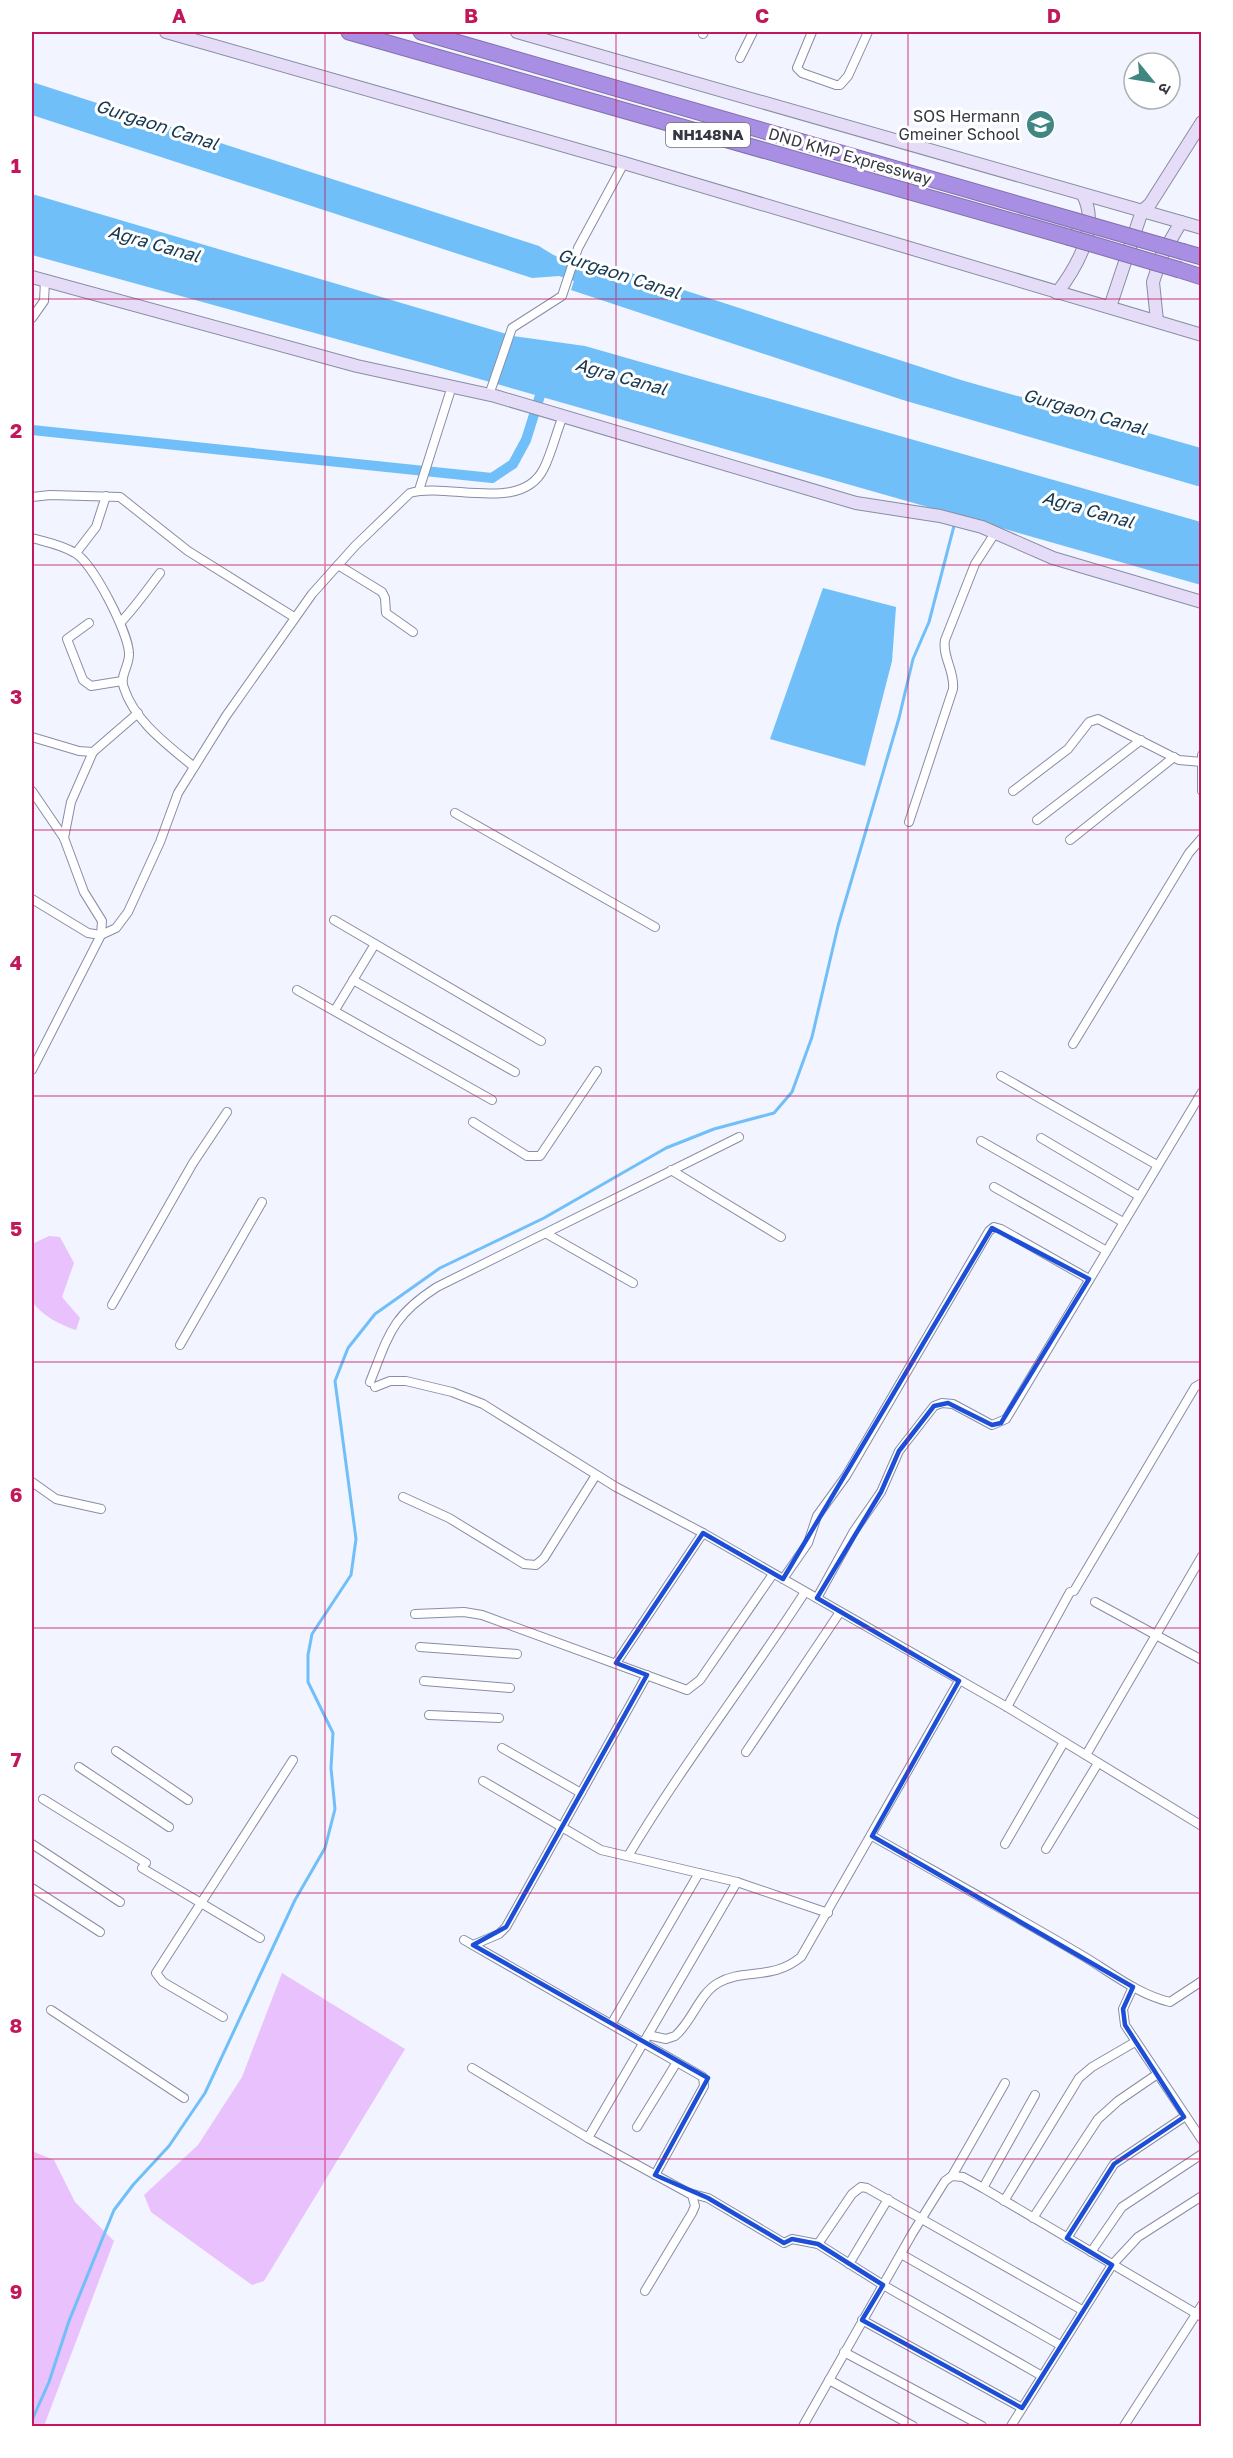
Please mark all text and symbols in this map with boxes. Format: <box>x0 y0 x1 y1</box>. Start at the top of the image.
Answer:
text: A <box>172 3 186 27</box>
text: B <box>464 3 478 27</box>
text: C <box>755 3 769 27</box>
text: D <box>1047 3 1061 27</box>
north arrow <box>1122 51 1182 111</box>
text: उ <box>1154 79 1176 98</box>
water label: Gurgaon Canal <box>93 94 222 155</box>
place label: SOS Hermann Gmeiner School <box>899 106 1020 144</box>
school or university icon: SOS Hermann Gmeiner School <box>1025 109 1057 141</box>
road number: NH148NA <box>666 123 750 147</box>
street label: DND KMP Expressway <box>766 123 934 189</box>
text: 1 <box>11 153 21 177</box>
water label: Agra Canal <box>106 220 204 267</box>
water label: Gurgaon Canal <box>555 243 684 304</box>
water label: Agra Canal <box>573 353 671 400</box>
water label: Gurgaon Canal <box>1021 383 1151 440</box>
text: 2 <box>10 418 22 442</box>
water label: Agra Canal <box>1040 486 1138 533</box>
text: 3 <box>10 684 22 708</box>
text: 4 <box>10 950 22 974</box>
text: 5 <box>10 1216 22 1240</box>
text: 6 <box>10 1482 22 1506</box>
text: 7 <box>11 1747 22 1771</box>
text: 8 <box>10 2013 22 2037</box>
text: 9 <box>10 2279 22 2303</box>

